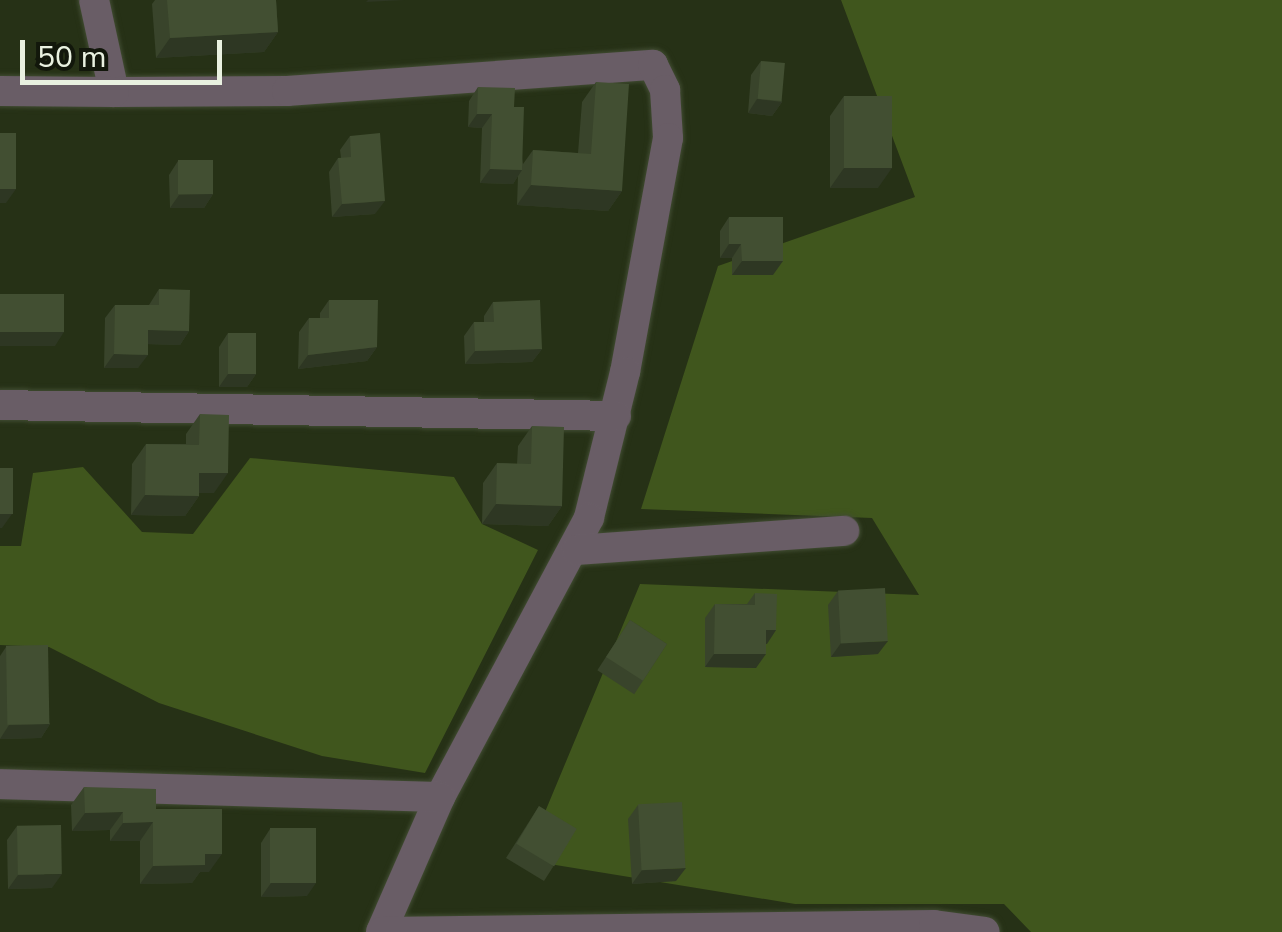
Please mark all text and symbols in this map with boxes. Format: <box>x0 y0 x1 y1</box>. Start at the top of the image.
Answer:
scale bar <box>25 20 228 82</box>
text: 50 m <box>37 37 106 78</box>

